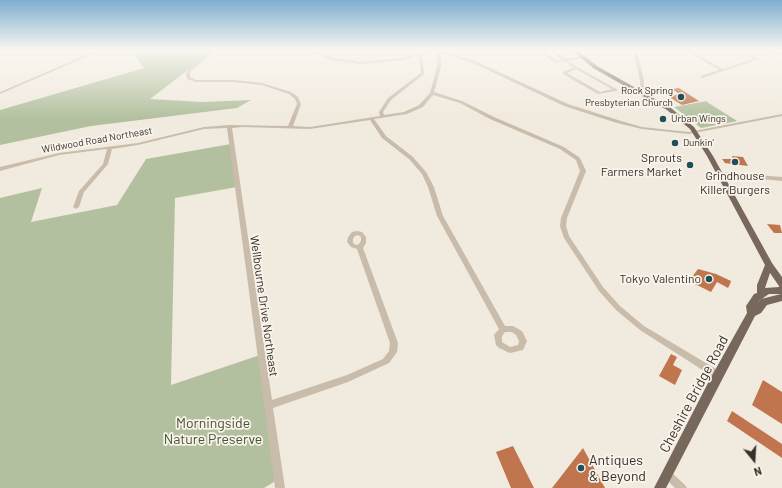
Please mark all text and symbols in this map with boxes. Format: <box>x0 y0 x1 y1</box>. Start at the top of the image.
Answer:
place label: Rock Spring Presbyterian Church <box>585 85 673 108</box>
marker: Rock Spring Presbyterian Church <box>676 92 686 102</box>
place label: Urban Wings <box>671 113 726 125</box>
marker: Urban Wings <box>658 114 668 124</box>
street label: Wildwood Road Northeast <box>41 124 153 156</box>
place label: Dunkin' <box>683 137 714 149</box>
marker: Dunkin' <box>670 138 680 148</box>
place label: Sprouts Farmers Market <box>601 151 682 179</box>
marker: Grindhouse Killer Burgers <box>730 157 740 167</box>
marker: Sprouts Farmers Market <box>685 160 695 170</box>
place label: Grindhouse Killer Burgers <box>700 169 770 197</box>
street label: Wellbourne Drive Northeast <box>247 234 281 378</box>
place label: Tokyo Valentino <box>620 272 701 286</box>
marker: Tokyo Valentino <box>704 274 714 284</box>
street label: Cheshire Bridge Road <box>656 333 732 455</box>
park label: Morningside Nature Preserve <box>164 415 262 448</box>
north arrow <box>734 440 774 480</box>
place label: Antiques & Beyond <box>589 452 646 484</box>
marker: Antiques & Beyond <box>576 463 586 473</box>
text: N <box>752 465 763 479</box>

